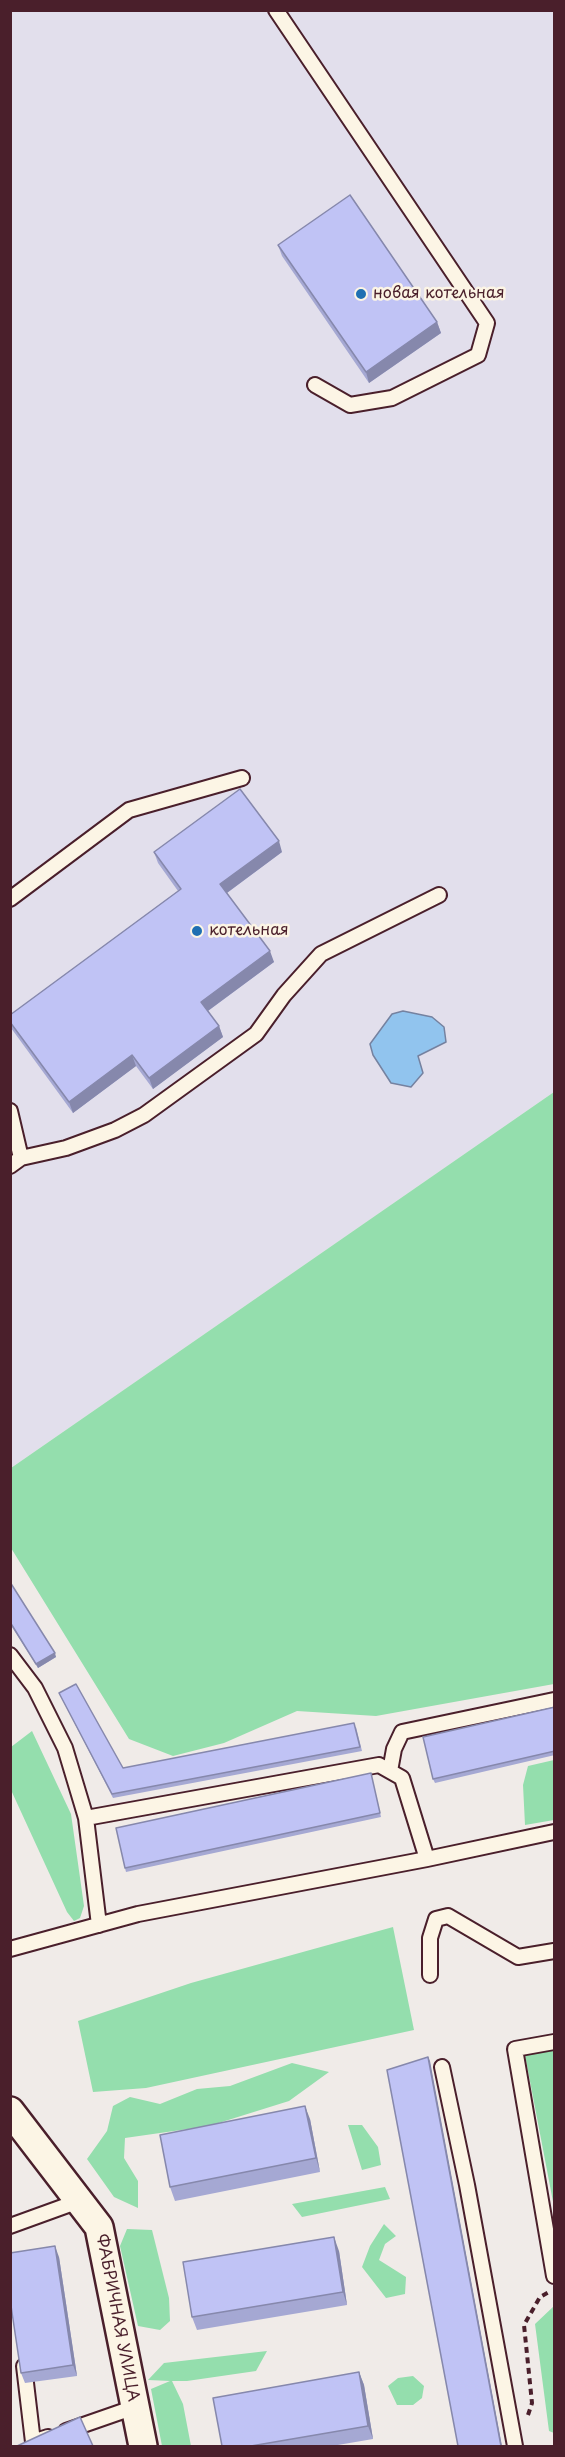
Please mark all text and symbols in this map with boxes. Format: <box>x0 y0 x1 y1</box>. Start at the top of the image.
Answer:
place label: новая котельная <box>373 284 505 304</box>
marker: новая котельная <box>354 287 368 301</box>
place label: котельная <box>209 921 289 941</box>
marker: котельная <box>190 924 204 938</box>
street label: ФАБРИЧНАЯ УЛИЦА <box>91 2233 143 2403</box>

